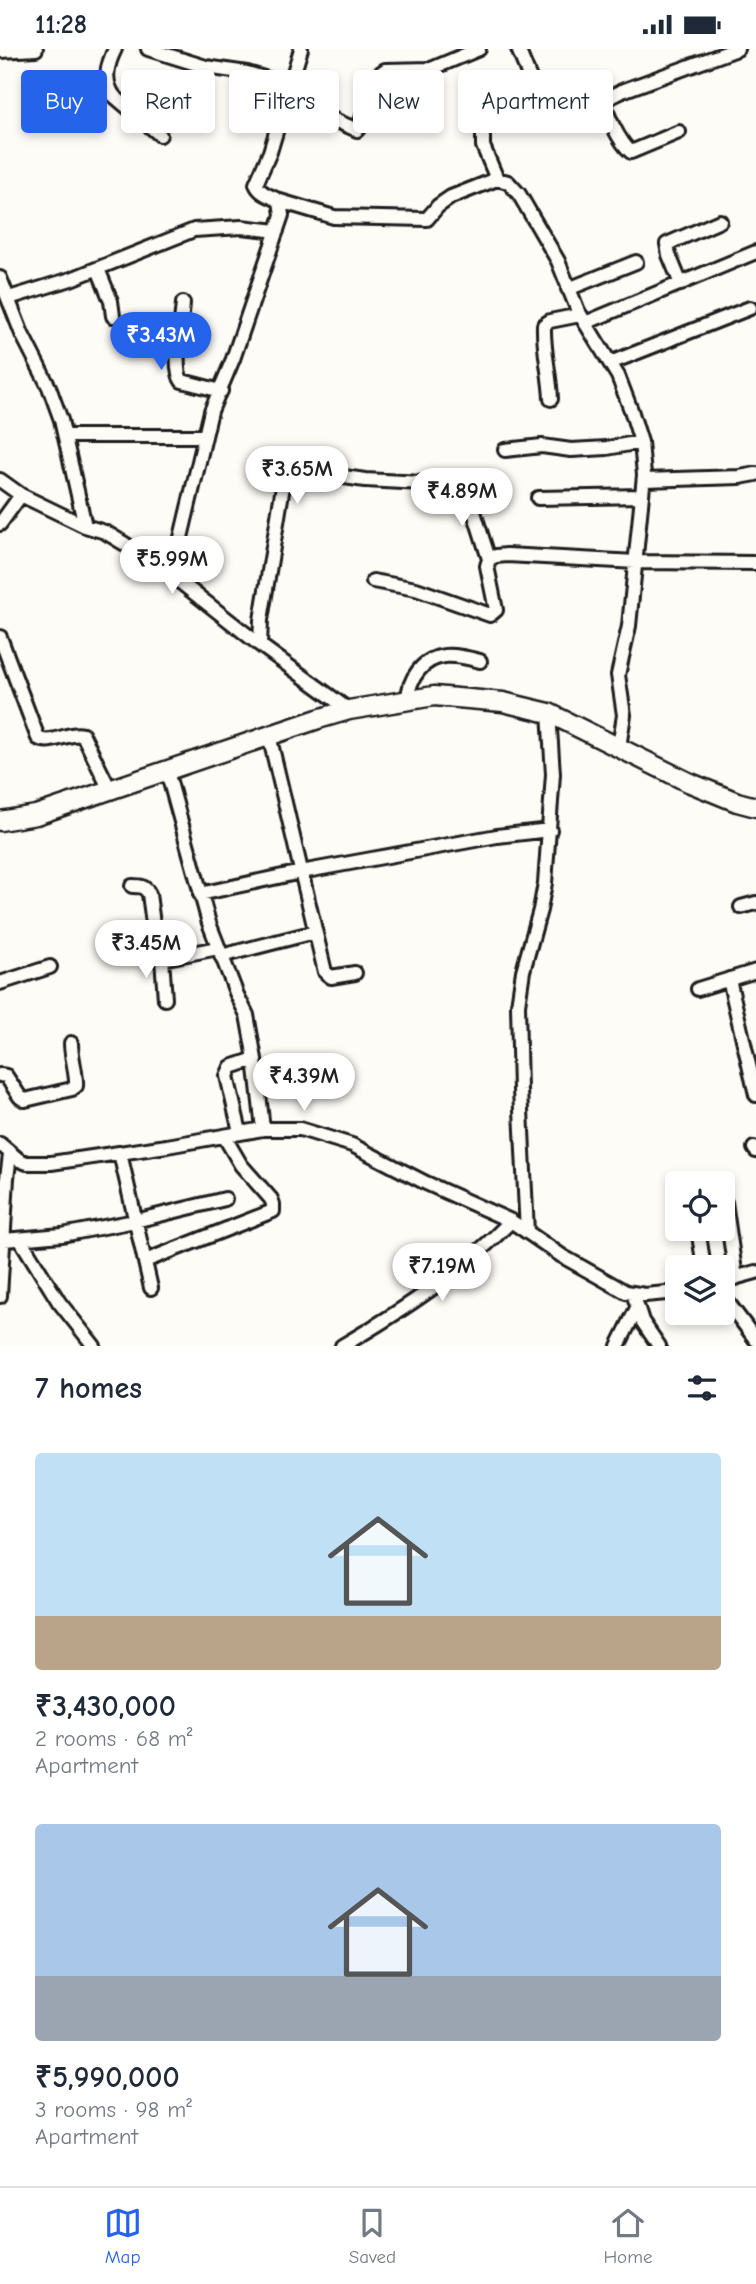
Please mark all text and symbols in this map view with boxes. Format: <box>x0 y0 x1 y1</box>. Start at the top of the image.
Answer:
text: 11:28 <box>35 10 87 40</box>
chip: Buy <box>21 70 107 133</box>
chip: Rent <box>121 70 215 133</box>
chip: Filters <box>229 70 339 133</box>
chip: New <box>353 70 444 133</box>
chip: Apartment <box>458 70 613 133</box>
pin: ₹3.43M <box>104 313 218 372</box>
text: ₹3.43M <box>126 321 196 348</box>
pin: ₹3.65M <box>240 447 354 506</box>
text: ₹3.65M <box>261 455 333 482</box>
pin: ₹4.89M <box>405 469 519 528</box>
text: ₹4.89M <box>427 477 497 504</box>
pin: ₹5.99M <box>115 537 229 596</box>
text: ₹5.99M <box>136 545 208 572</box>
pin: ₹3.45M <box>89 921 203 980</box>
text: ₹3.45M <box>111 929 181 956</box>
pin: ₹4.39M <box>247 1053 361 1113</box>
text: ₹4.39M <box>269 1062 339 1089</box>
map controls <box>665 1171 735 1325</box>
button: locate <box>665 1171 735 1241</box>
pin: ₹7.19M <box>385 1243 499 1303</box>
text: ₹7.19M <box>408 1252 476 1279</box>
button: layers <box>665 1255 735 1325</box>
icon: filters <box>683 1369 721 1407</box>
text: 7 homes <box>35 1371 142 1406</box>
icon: home <box>315 1498 441 1624</box>
text: ₹3,430,000 <box>35 1689 176 1724</box>
text: 2 rooms · 68 m² <box>35 1725 193 1752</box>
text: Apartment <box>35 1752 138 1779</box>
icon: home <box>315 1869 441 1995</box>
text: ₹5,990,000 <box>35 2060 180 2095</box>
text: 3 rooms · 98 m² <box>35 2096 192 2123</box>
text: Apartment <box>35 2123 138 2150</box>
tab: Map <box>104 2204 142 2268</box>
tab: Saved <box>349 2204 396 2268</box>
tab: Home <box>603 2204 652 2268</box>

